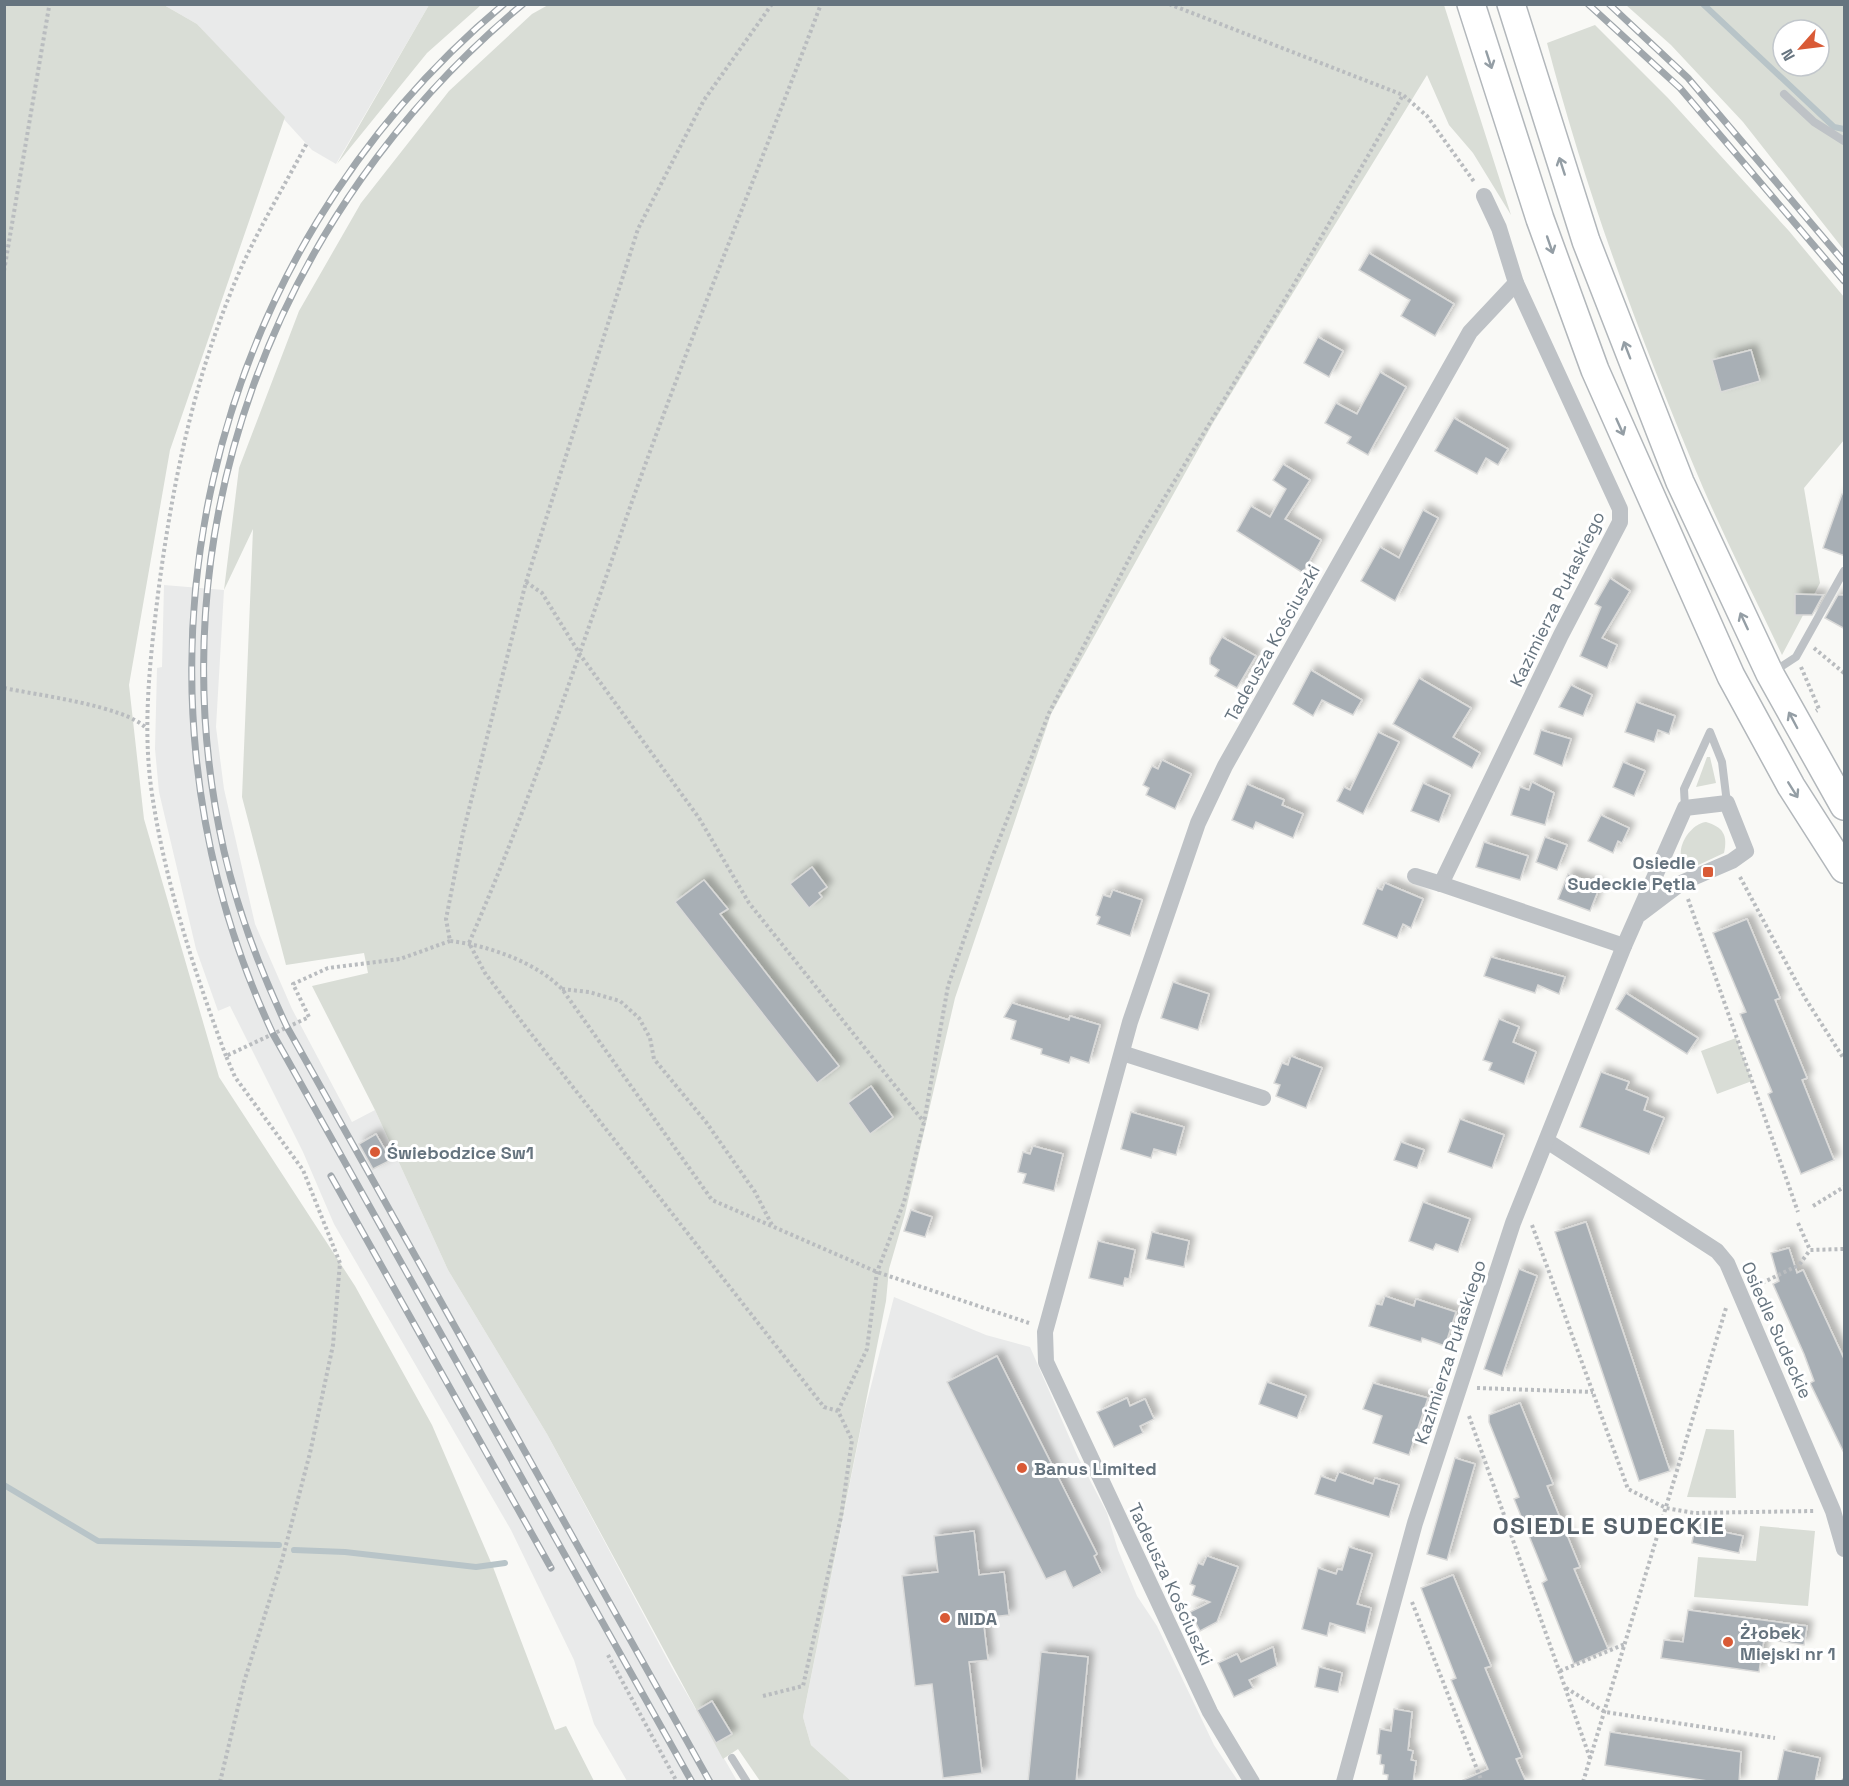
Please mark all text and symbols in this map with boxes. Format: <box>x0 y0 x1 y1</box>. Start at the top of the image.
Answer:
north arrow <box>1771 18 1831 78</box>
text: N <box>1776 45 1800 64</box>
one-way arrow <box>1484 50 1495 69</box>
one-way arrow <box>1556 157 1567 176</box>
one-way arrow <box>1545 236 1556 254</box>
one-way arrow <box>1621 341 1632 360</box>
one-way arrow <box>1615 418 1626 436</box>
street label: Kazimierza Pułaskiego <box>1504 507 1610 691</box>
street label: Tadeusza Kościuszki <box>1219 560 1325 726</box>
one-way arrow <box>1738 613 1750 631</box>
one-way arrow <box>1787 711 1799 729</box>
one-way arrow <box>1788 781 1800 798</box>
place label: Osiedle Sudeckie Pętla <box>1568 851 1697 895</box>
marker: Osiedle Sudeckie Pętla <box>1701 865 1715 879</box>
place label: Świebodzice Sw1 <box>387 1141 534 1164</box>
marker: Świebodzice Sw1 <box>368 1145 382 1159</box>
street label: Kazimierza Pułaskiego <box>1409 1257 1491 1447</box>
street label: Osiedle Sudeckie <box>1736 1258 1818 1402</box>
place label: Banus Limited <box>1034 1457 1157 1480</box>
marker: Banus Limited <box>1015 1461 1029 1475</box>
street label: Tadeusza Kościuszki <box>1123 1499 1219 1669</box>
district label: OSIEDLE SUDECKIE <box>1493 1510 1725 1541</box>
place label: NIDA <box>957 1607 998 1630</box>
marker: NIDA <box>938 1611 952 1625</box>
place label: Żłobek Miejski nr 1 <box>1740 1621 1836 1665</box>
marker: Żłobek Miejski nr 1 <box>1721 1635 1735 1649</box>

